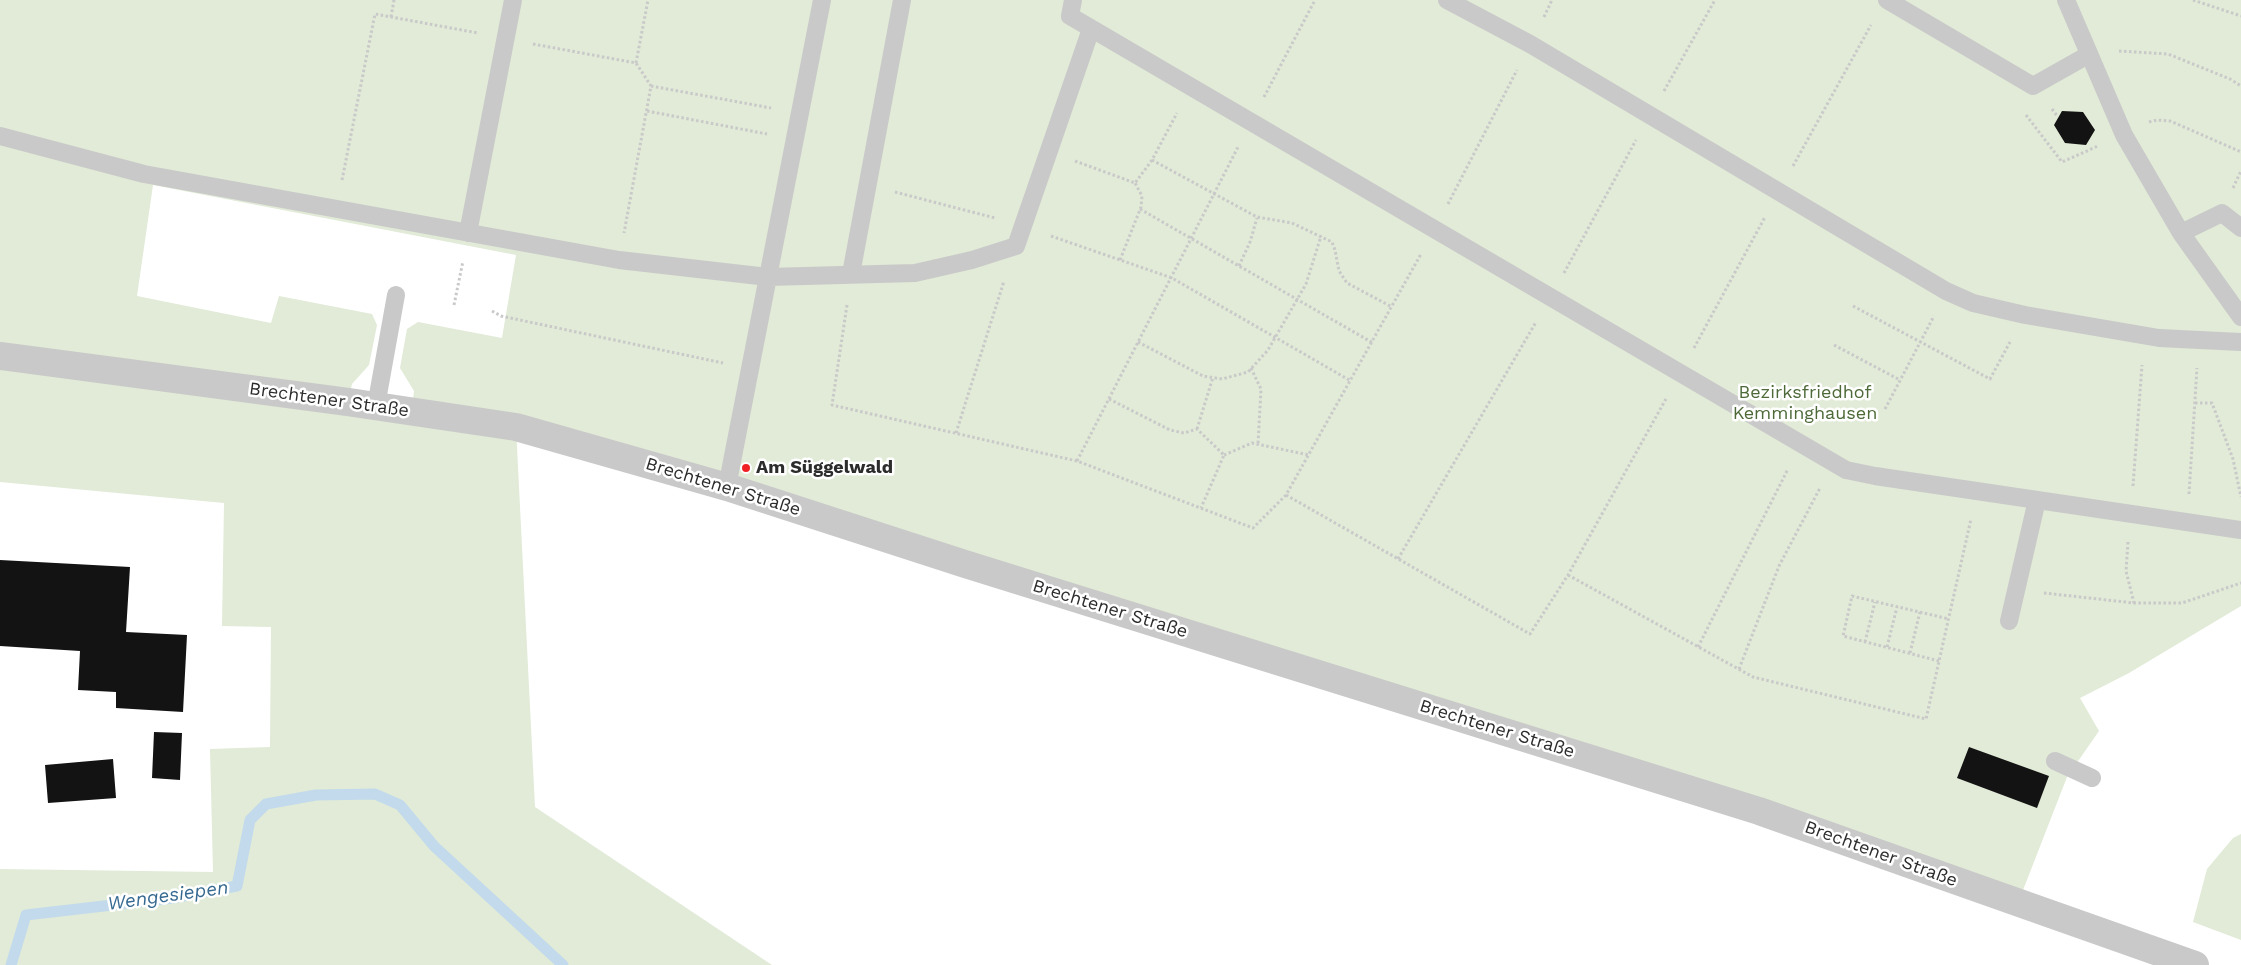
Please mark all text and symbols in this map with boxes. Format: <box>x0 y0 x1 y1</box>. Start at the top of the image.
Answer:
street label: Brechtener Straße <box>248 378 410 422</box>
park label: Bezirksfriedhof Kemminghausen <box>1733 382 1877 424</box>
street label: Brechtener Straße <box>643 453 803 521</box>
place label: Am Süggelwald <box>756 457 893 479</box>
marker: Am Süggelwald <box>740 462 752 474</box>
street label: Brechtener Straße <box>1030 575 1190 643</box>
street label: Brechtener Straße <box>1417 695 1577 763</box>
street label: Brechtener Straße <box>1802 816 1960 892</box>
water label: Wengesiepen <box>106 876 230 916</box>

